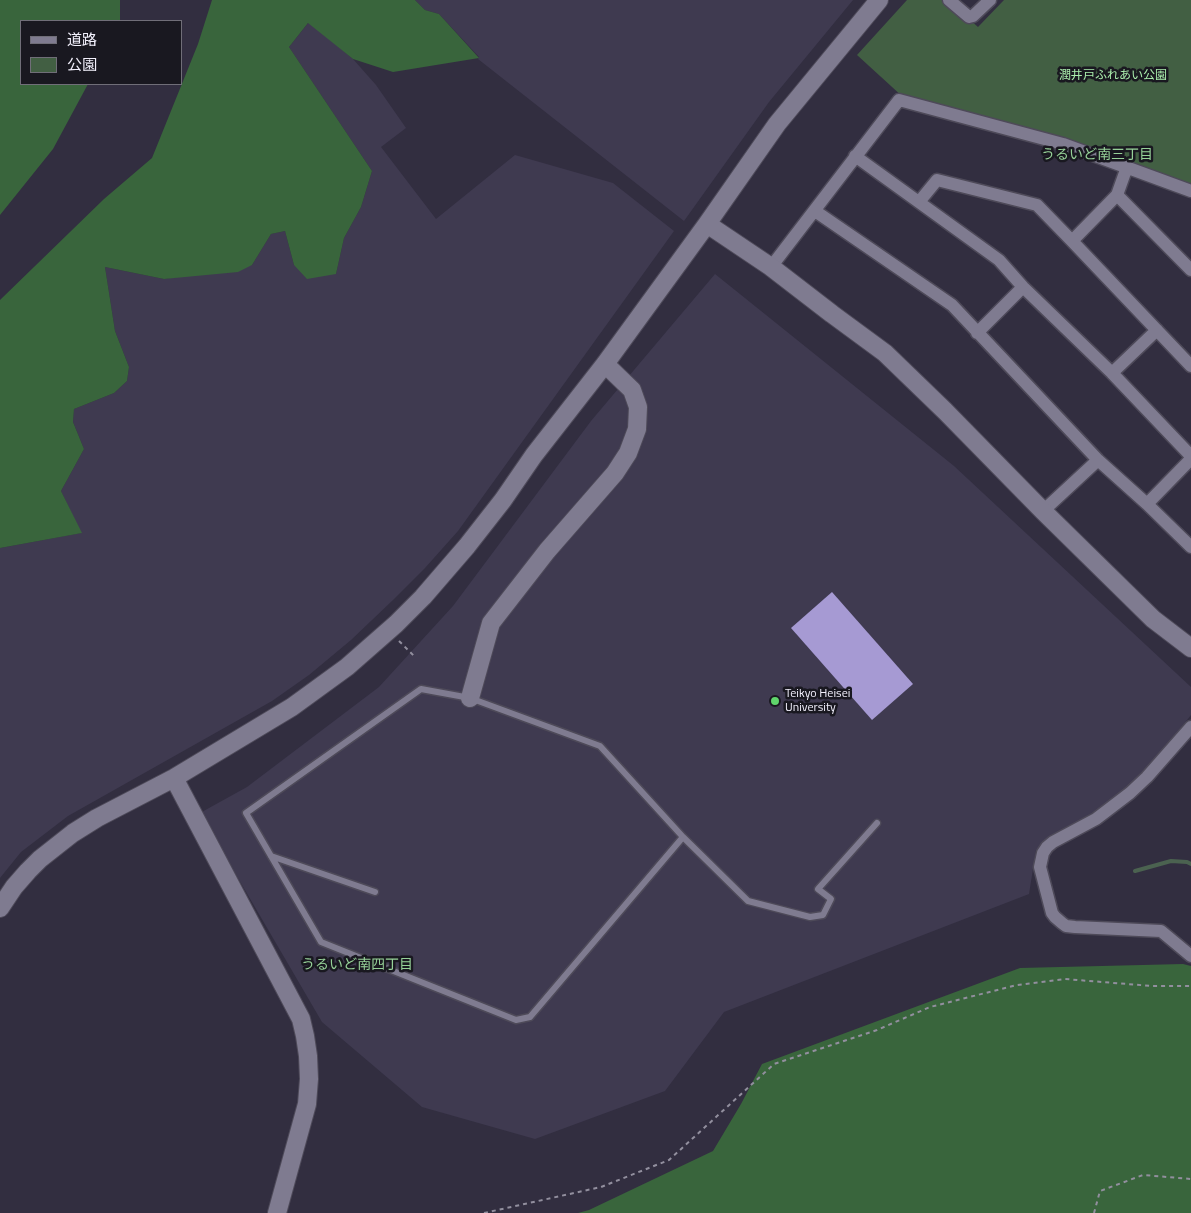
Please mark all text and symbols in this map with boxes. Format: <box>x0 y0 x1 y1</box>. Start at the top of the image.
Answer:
legend <box>20 20 182 85</box>
text: 道路 <box>67 28 97 51</box>
text: 公園 <box>67 53 97 76</box>
park label: 潤井戸ふれあい公園 <box>1059 69 1167 83</box>
district label: うるいど南三丁目 <box>1041 148 1153 164</box>
place label: Teikyo Heisei University <box>785 687 850 715</box>
marker: Teikyo Heisei University <box>769 695 781 707</box>
district label: うるいど南四丁目 <box>301 958 413 974</box>

